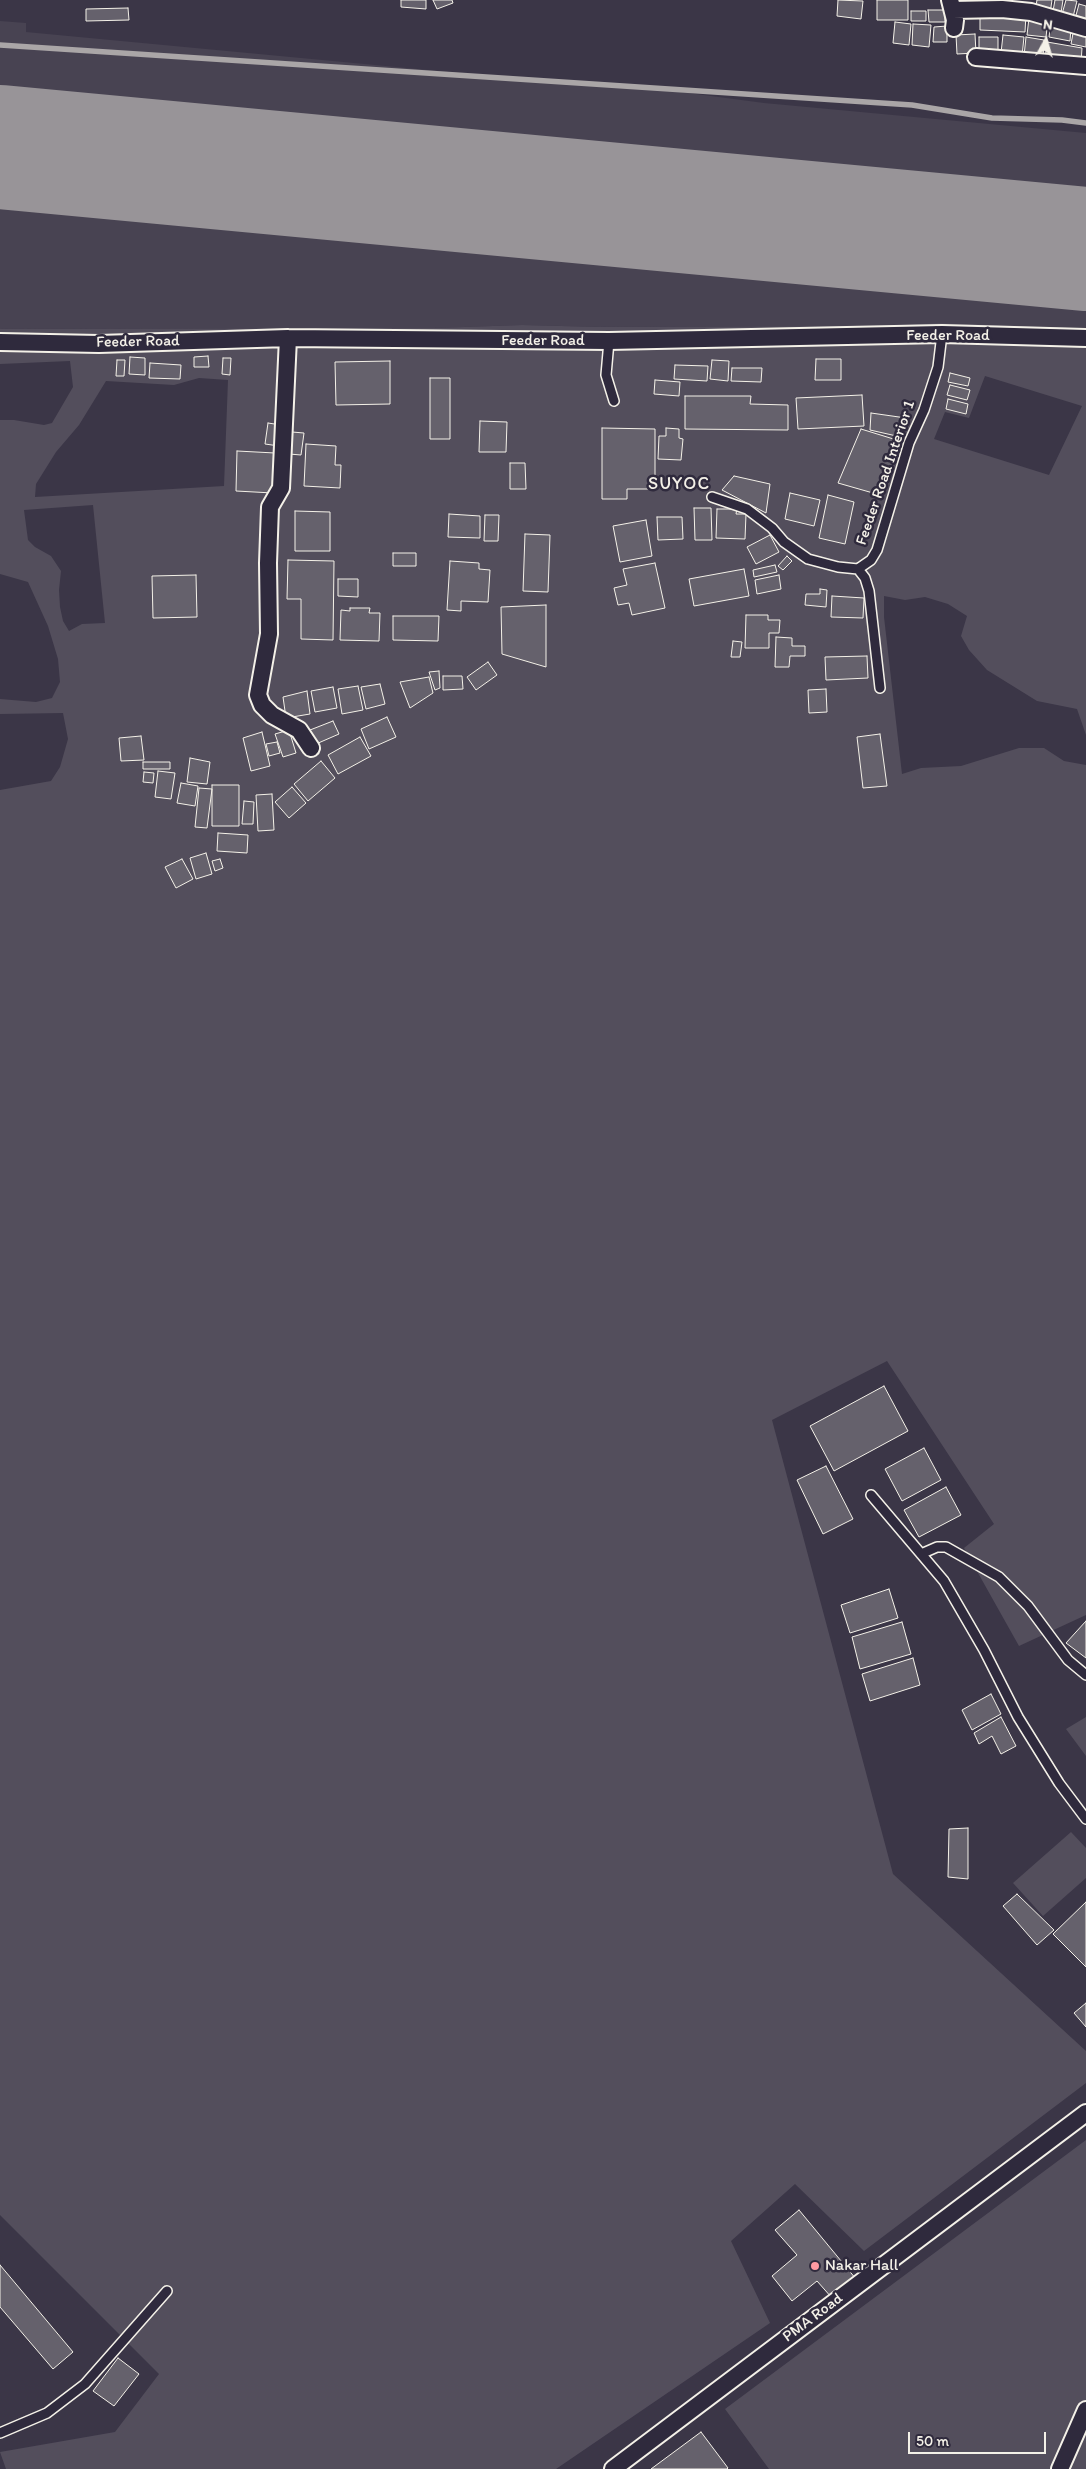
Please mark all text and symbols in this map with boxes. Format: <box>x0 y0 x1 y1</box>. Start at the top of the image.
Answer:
north arrow <box>1021 15 1071 65</box>
text: N <box>1042 16 1054 34</box>
street label: Feeder Road <box>906 326 990 346</box>
street label: Feeder Road <box>501 331 585 351</box>
street label: Feeder Road <box>96 332 180 352</box>
street label: Feeder Road Interior 1 <box>852 398 920 548</box>
district label: SUYOC <box>647 473 711 495</box>
place label: Nakar Hall <box>825 2256 898 2276</box>
marker: Nakar Hall <box>809 2260 821 2272</box>
street label: PMA Road <box>779 2289 847 2347</box>
scale bar <box>911 2422 1048 2454</box>
text: 50 m <box>916 2432 949 2450</box>

